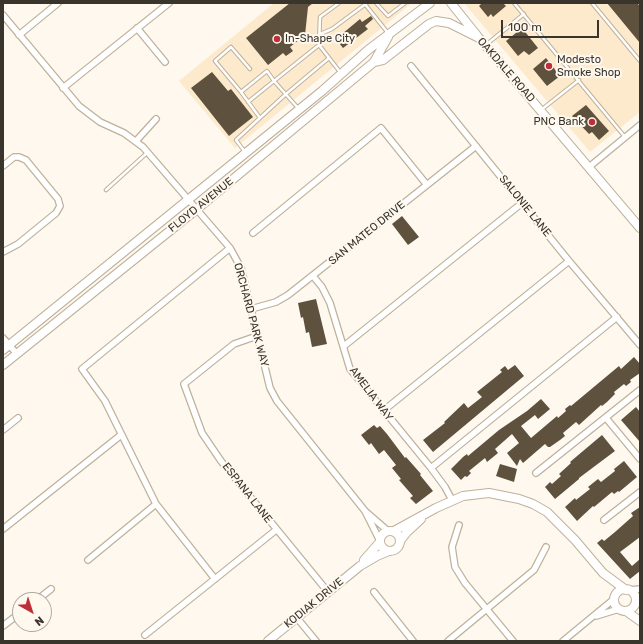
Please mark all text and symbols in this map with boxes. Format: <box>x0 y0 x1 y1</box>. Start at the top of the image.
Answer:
scale bar <box>503 12 601 38</box>
text: 100 m <box>508 20 542 34</box>
place label: In-Shape City <box>285 32 355 46</box>
marker: In-Shape City <box>272 34 282 44</box>
street label: OAKDALE ROAD <box>474 35 538 105</box>
place label: Modesto Smoke Shop <box>557 53 621 79</box>
marker: Modesto Smoke Shop <box>544 61 554 71</box>
place label: PNC Bank <box>534 115 584 129</box>
marker: PNC Bank <box>587 117 597 127</box>
street label: SALONIE LANE <box>496 173 554 239</box>
street label: FLOYD AVENUE <box>166 175 236 235</box>
street label: SAN MATEO DRIVE <box>326 198 408 268</box>
street label: ORCHARD PARK WAY <box>231 261 271 369</box>
street label: AMELIA WAY <box>346 364 396 424</box>
street label: ESPANA LANE <box>219 460 275 526</box>
street label: KODIAK DRIVE <box>282 575 346 631</box>
north arrow <box>12 592 52 632</box>
text: N <box>32 613 46 628</box>

